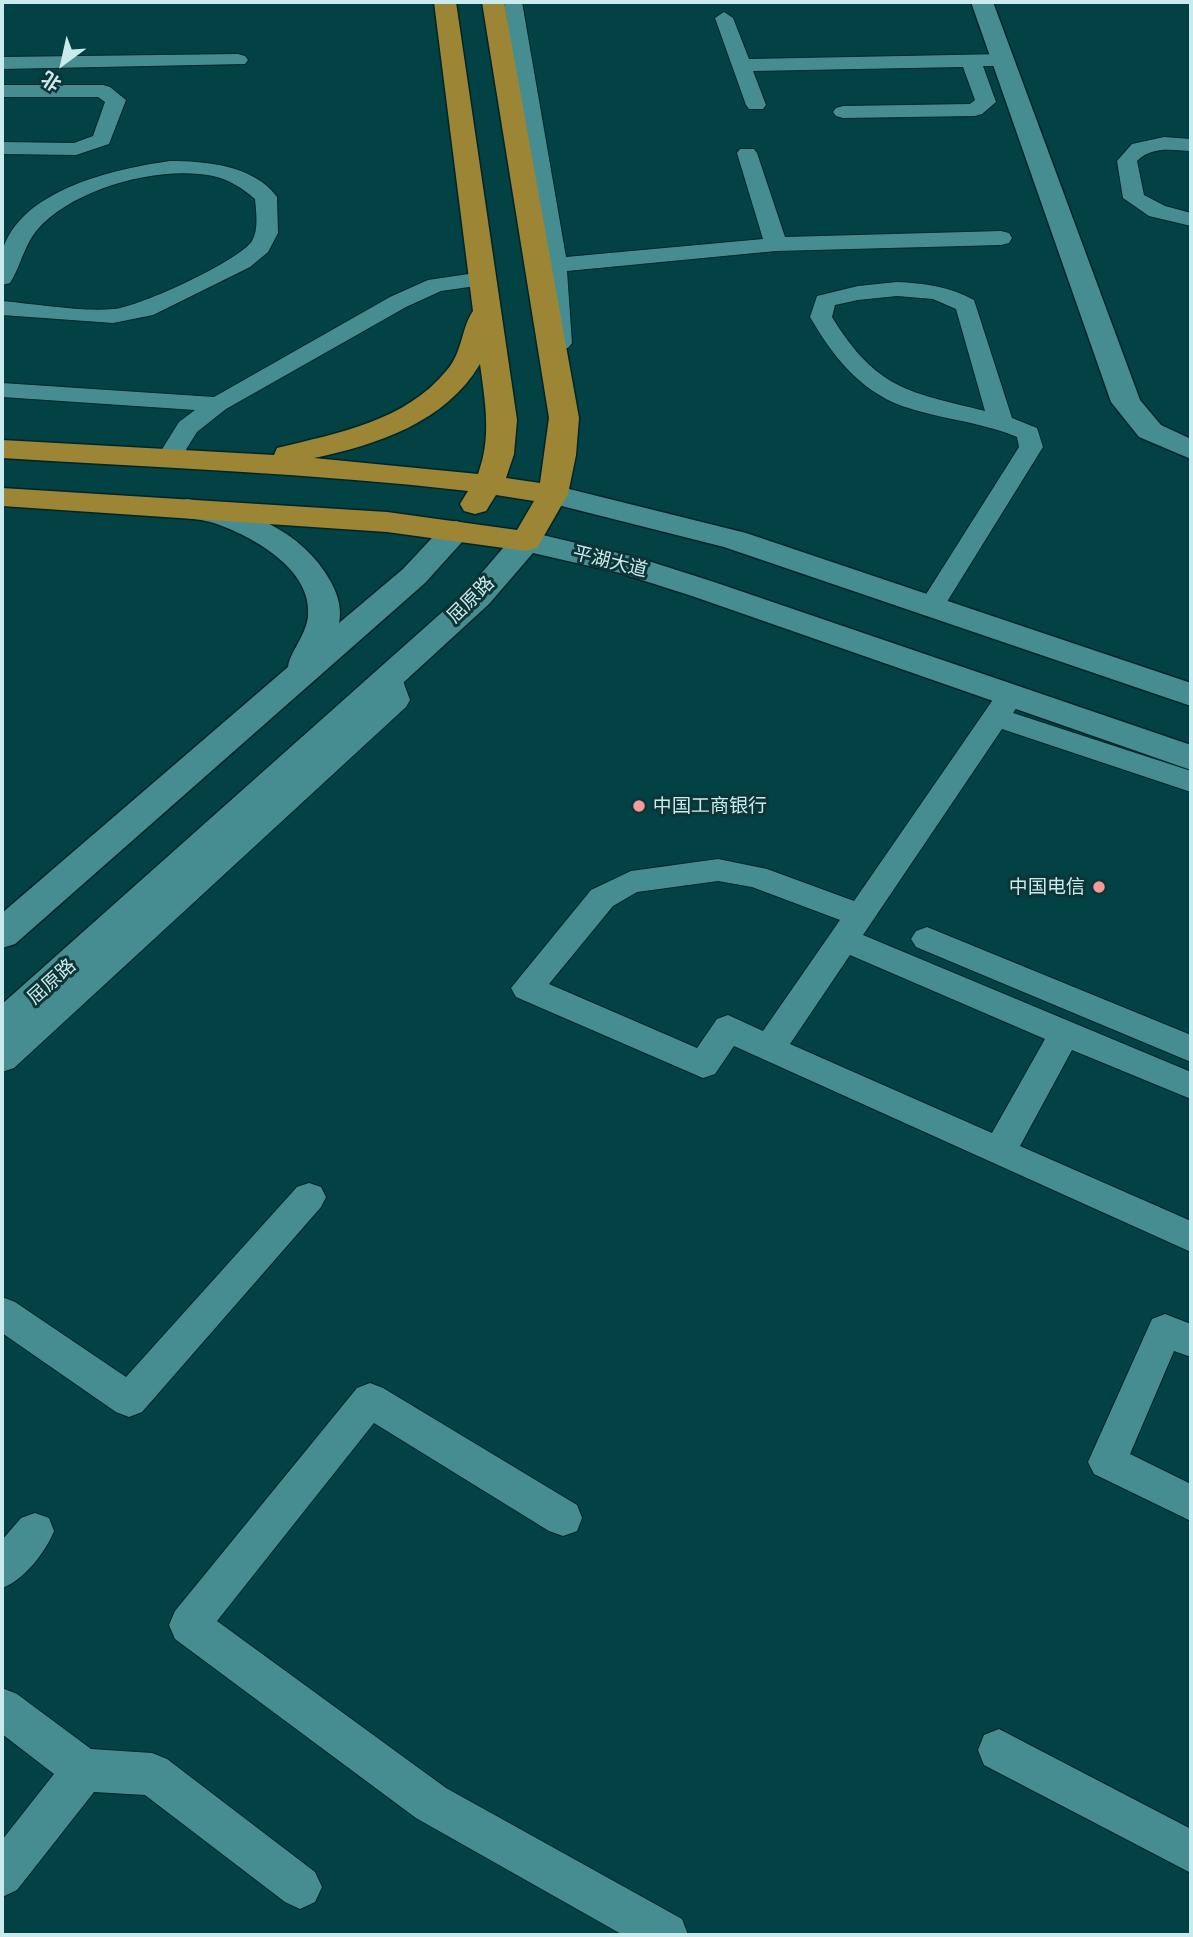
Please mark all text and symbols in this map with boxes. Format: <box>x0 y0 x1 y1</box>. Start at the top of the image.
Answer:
north arrow <box>28 28 98 98</box>
text: 北 <box>37 66 66 96</box>
street label: 平湖大道 <box>570 542 650 582</box>
street label: 屈原路 <box>443 572 499 628</box>
place label: 中国工商银行 <box>653 795 767 817</box>
marker: 中国工商银行 <box>631 798 647 814</box>
place label: 中国电信 <box>1009 876 1085 898</box>
marker: 中国电信 <box>1091 879 1107 895</box>
street label: 屈原路 <box>23 954 81 1010</box>

